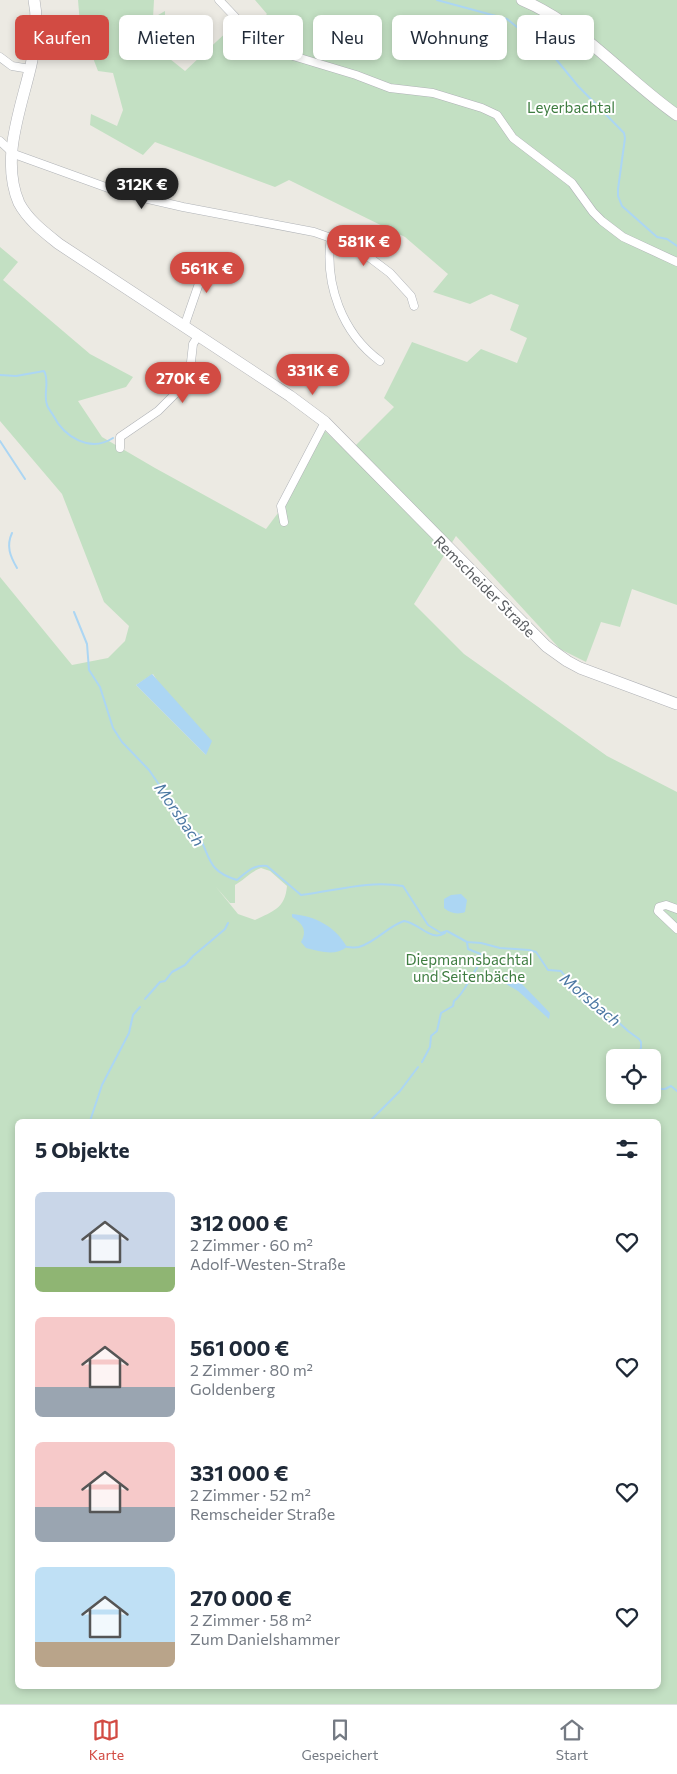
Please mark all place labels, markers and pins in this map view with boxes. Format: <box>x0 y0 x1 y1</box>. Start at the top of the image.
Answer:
pin: 312K € <box>101 168 183 210</box>
pin: 581K € <box>323 224 405 267</box>
pin: 561K € <box>166 252 248 294</box>
pin: 331K € <box>272 354 354 396</box>
pin: 270K € <box>142 362 224 404</box>

